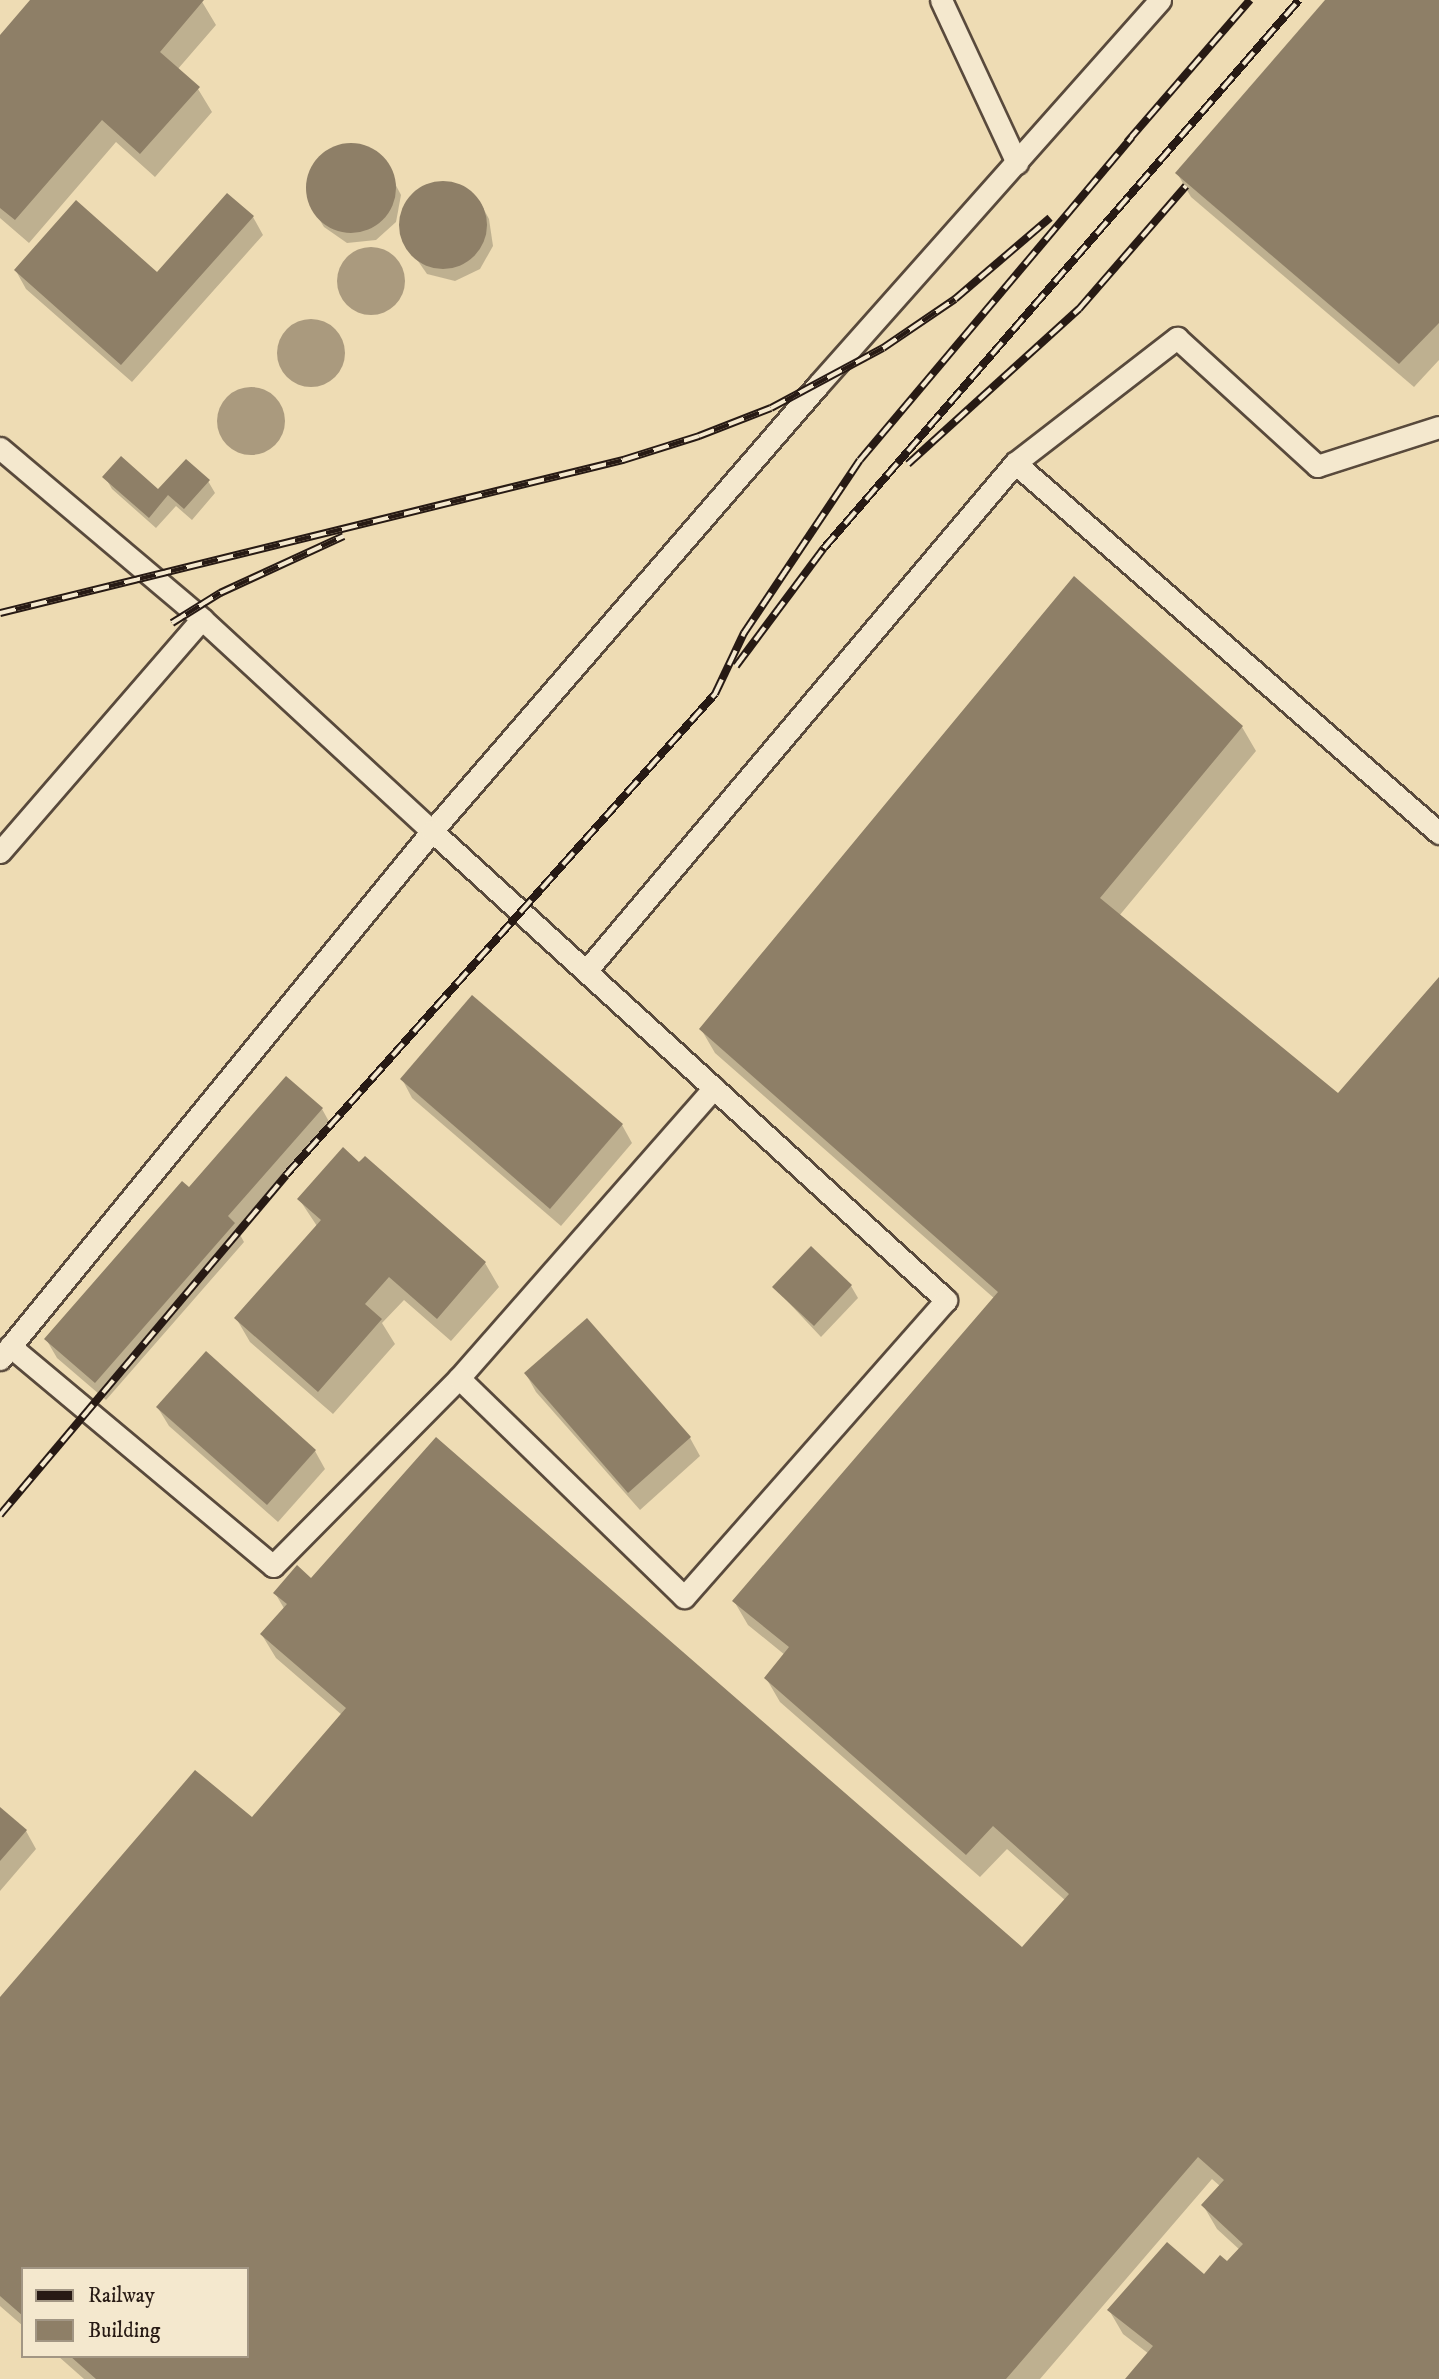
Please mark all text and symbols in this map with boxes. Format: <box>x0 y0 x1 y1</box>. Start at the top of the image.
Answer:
legend <box>21 2267 248 2358</box>
text: Railway <box>88 2283 155 2309</box>
text: Building <box>88 2318 160 2344</box>

